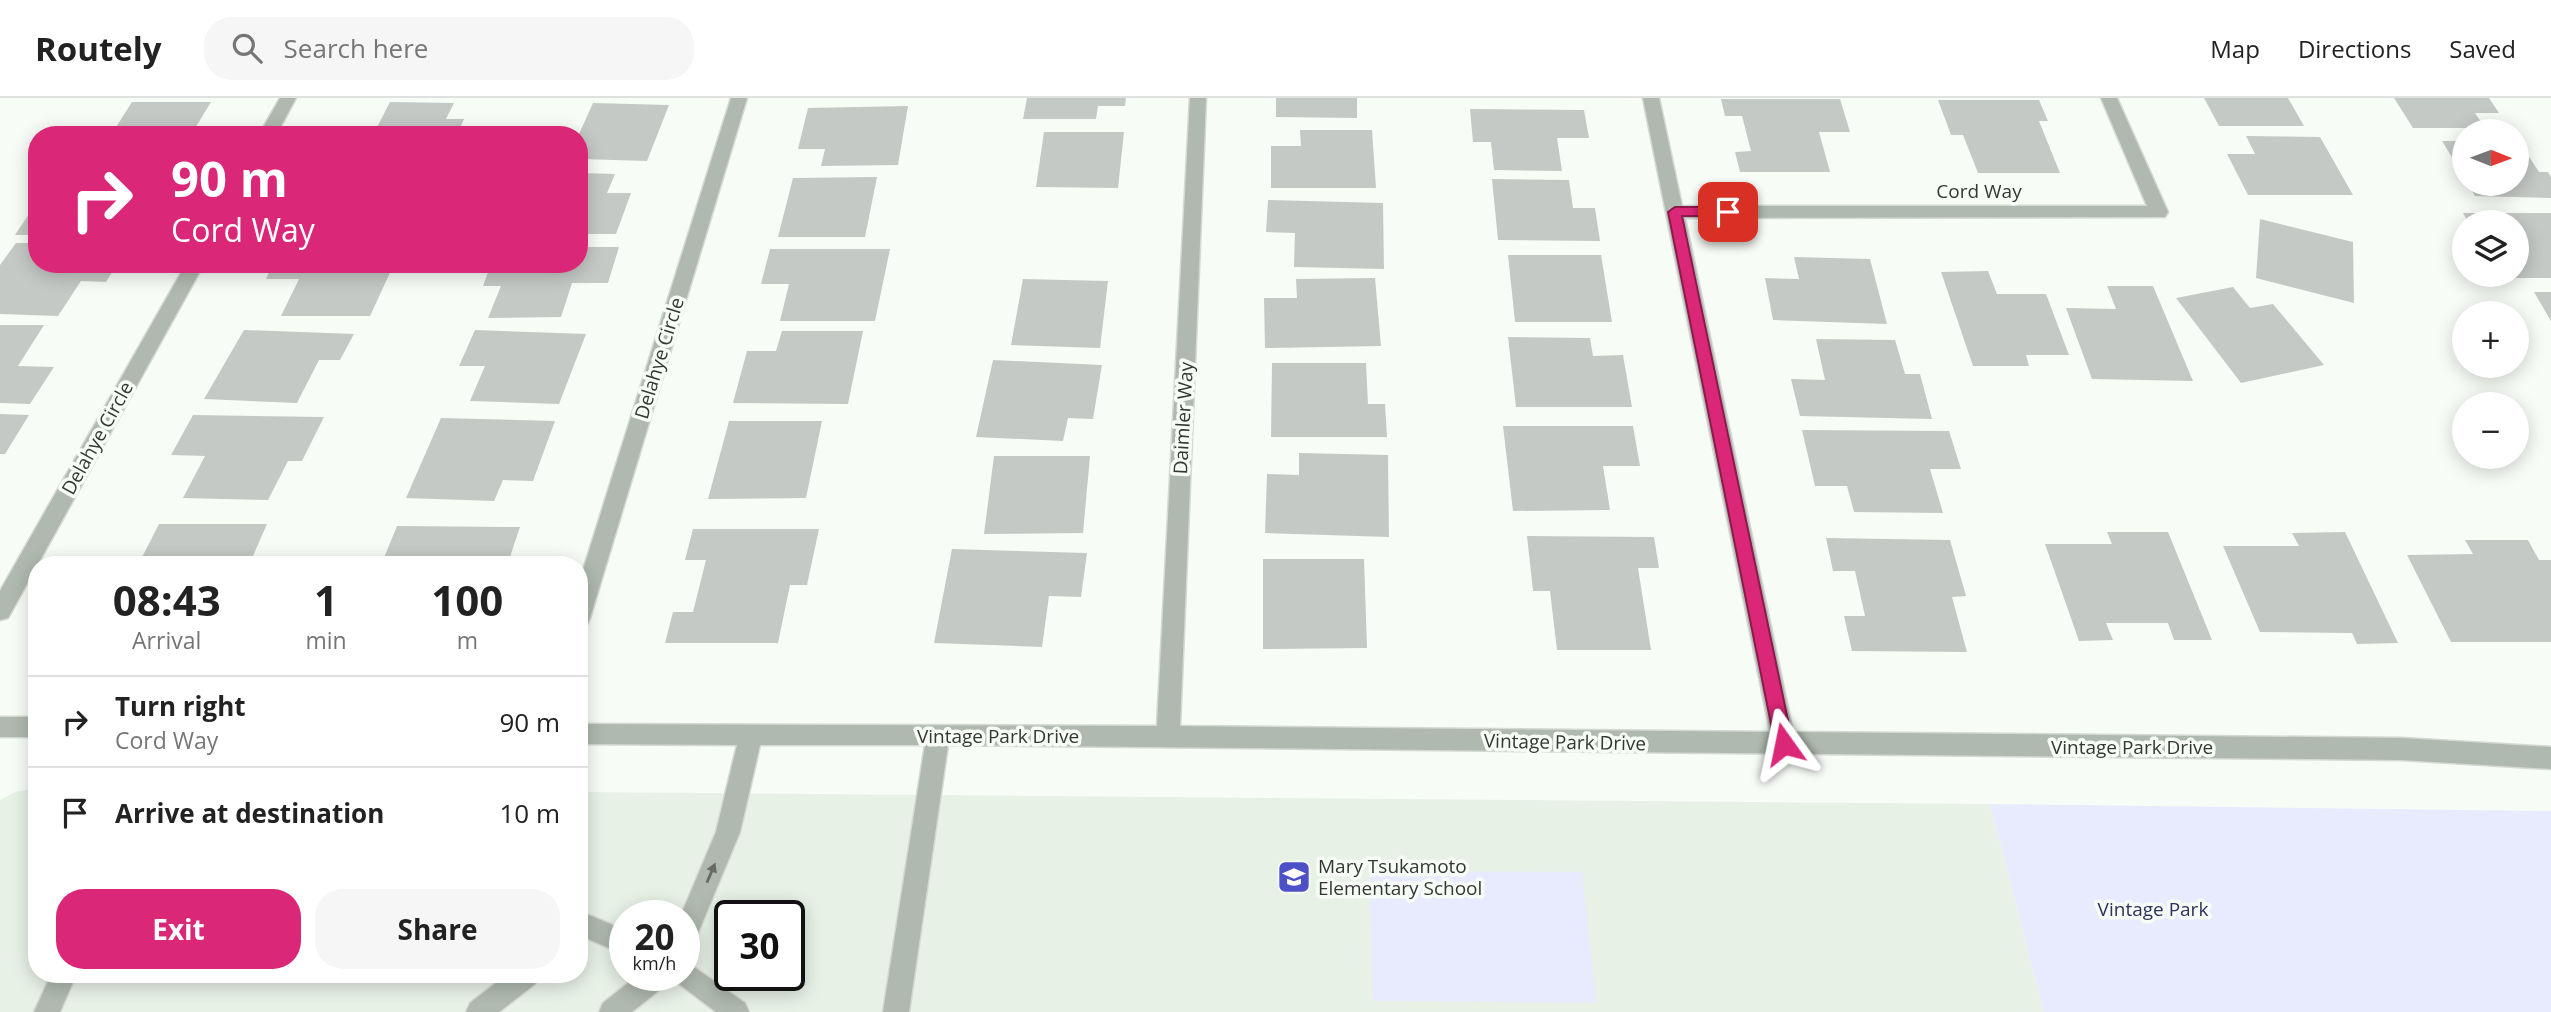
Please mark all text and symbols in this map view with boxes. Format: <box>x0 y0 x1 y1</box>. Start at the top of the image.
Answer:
search box <box>204 17 694 80</box>
text: Routely <box>35 26 162 71</box>
icon: search <box>228 29 266 67</box>
text: Search here <box>284 30 428 66</box>
text: Map <box>2210 32 2260 65</box>
text: Directions <box>2298 32 2411 65</box>
text: Saved <box>2449 32 2516 65</box>
north arrow <box>2452 119 2529 196</box>
map controls <box>2452 119 2529 469</box>
text: 90 m <box>171 145 288 211</box>
icon: right <box>56 154 147 245</box>
street label: Cord Way <box>1936 178 2022 204</box>
pin <box>1698 182 1758 242</box>
icon: arrive <box>1709 193 1747 231</box>
text: Cord Way <box>171 208 315 251</box>
button: layers <box>2452 210 2529 287</box>
street label: Delahye Circle <box>628 294 690 422</box>
button: + <box>2452 301 2529 378</box>
street label: Daimler Way <box>1167 361 1199 475</box>
street label: Delahye Circle <box>55 377 139 499</box>
button: − <box>2452 392 2529 469</box>
text: 08:43 <box>113 571 221 628</box>
text: 1 <box>314 571 338 628</box>
text: 100 <box>431 571 503 628</box>
text: Arrival <box>132 624 201 656</box>
text: min <box>305 624 347 656</box>
text: m <box>457 624 478 656</box>
text: Turn right <box>115 688 246 724</box>
icon: right <box>56 703 94 741</box>
text: 90 m <box>499 704 560 740</box>
position arrow <box>1747 707 1821 781</box>
street label: Vintage Park Drive <box>917 723 1079 749</box>
text: Cord Way <box>115 724 218 756</box>
street label: Vintage Park Drive <box>1484 728 1646 756</box>
street label: Vintage Park Drive <box>2051 734 2213 760</box>
icon: arrive <box>56 794 94 832</box>
text: Arrive at destination <box>115 795 384 831</box>
text: 10 m <box>499 795 560 831</box>
place label: Mary Tsukamoto Elementary School <box>1318 853 1482 901</box>
school or university icon: Mary Tsukamoto Elementary School <box>1275 858 1313 896</box>
one-way arrow <box>705 862 716 883</box>
button: Exit <box>56 889 301 969</box>
button: Share <box>315 889 560 969</box>
park label: Vintage Park <box>2098 896 2208 922</box>
speed limit sign: 30 <box>714 900 805 991</box>
text: 20 <box>634 913 675 960</box>
text: km/h <box>633 951 676 975</box>

